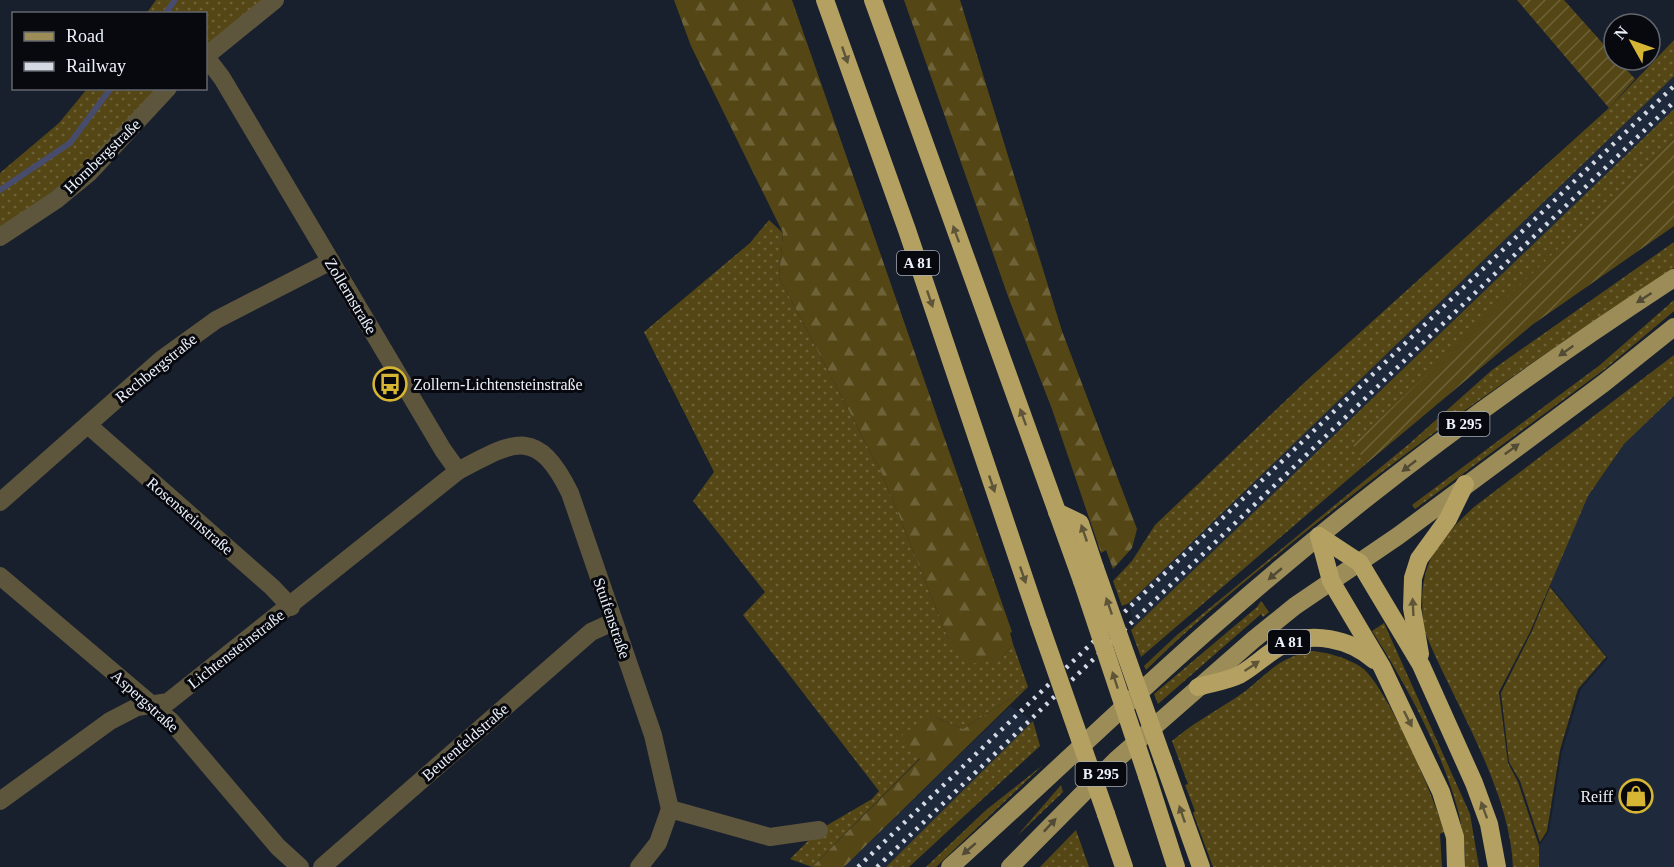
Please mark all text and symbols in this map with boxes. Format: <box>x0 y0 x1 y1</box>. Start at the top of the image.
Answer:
legend <box>12 12 207 90</box>
north arrow <box>1602 12 1662 72</box>
text: N <box>1611 22 1631 43</box>
text: Road <box>66 26 104 46</box>
one-way arrow <box>840 46 850 64</box>
text: Railway <box>66 56 126 76</box>
street label: Hornbergstraße <box>60 115 144 197</box>
one-way arrow <box>951 225 961 243</box>
road number: A 81 <box>897 251 939 275</box>
street label: Zollernstraße <box>322 255 380 337</box>
one-way arrow <box>926 290 935 308</box>
one-way arrow <box>1636 292 1652 303</box>
street label: Rechbergstraße <box>112 330 201 407</box>
one-way arrow <box>1558 345 1574 356</box>
bus stop icon: Zollern-Lichtensteinstraße <box>372 366 408 402</box>
place label: Zollern-Lichtensteinstraße <box>413 376 583 393</box>
one-way arrow <box>1017 408 1027 426</box>
road number: B 295 <box>1438 412 1490 436</box>
one-way arrow <box>1504 443 1520 455</box>
one-way arrow <box>1401 460 1416 472</box>
street label: Rosensteinstraße <box>144 474 236 558</box>
one-way arrow <box>988 475 997 493</box>
one-way arrow <box>1078 524 1088 542</box>
one-way arrow <box>1018 566 1028 584</box>
one-way arrow <box>1267 567 1282 579</box>
street label: Stuifenstraße <box>590 575 634 661</box>
one-way arrow <box>1103 597 1113 615</box>
one-way arrow <box>1408 597 1418 616</box>
street label: Lichtensteinstraße <box>185 606 287 692</box>
road number: A 81 <box>1268 630 1310 654</box>
one-way arrow <box>1244 660 1260 672</box>
street label: Aspergstraße <box>107 667 182 736</box>
one-way arrow <box>1110 671 1119 689</box>
street label: Beutenfeldstraße <box>419 700 511 784</box>
one-way arrow <box>1403 711 1412 728</box>
road number: B 295 <box>1076 762 1126 786</box>
shop icon: Reiff <box>1618 778 1654 814</box>
place label: Reiff <box>1580 788 1614 805</box>
one-way arrow <box>1479 801 1489 819</box>
one-way arrow <box>1176 805 1186 823</box>
one-way arrow <box>1043 818 1057 832</box>
one-way arrow <box>962 842 977 856</box>

